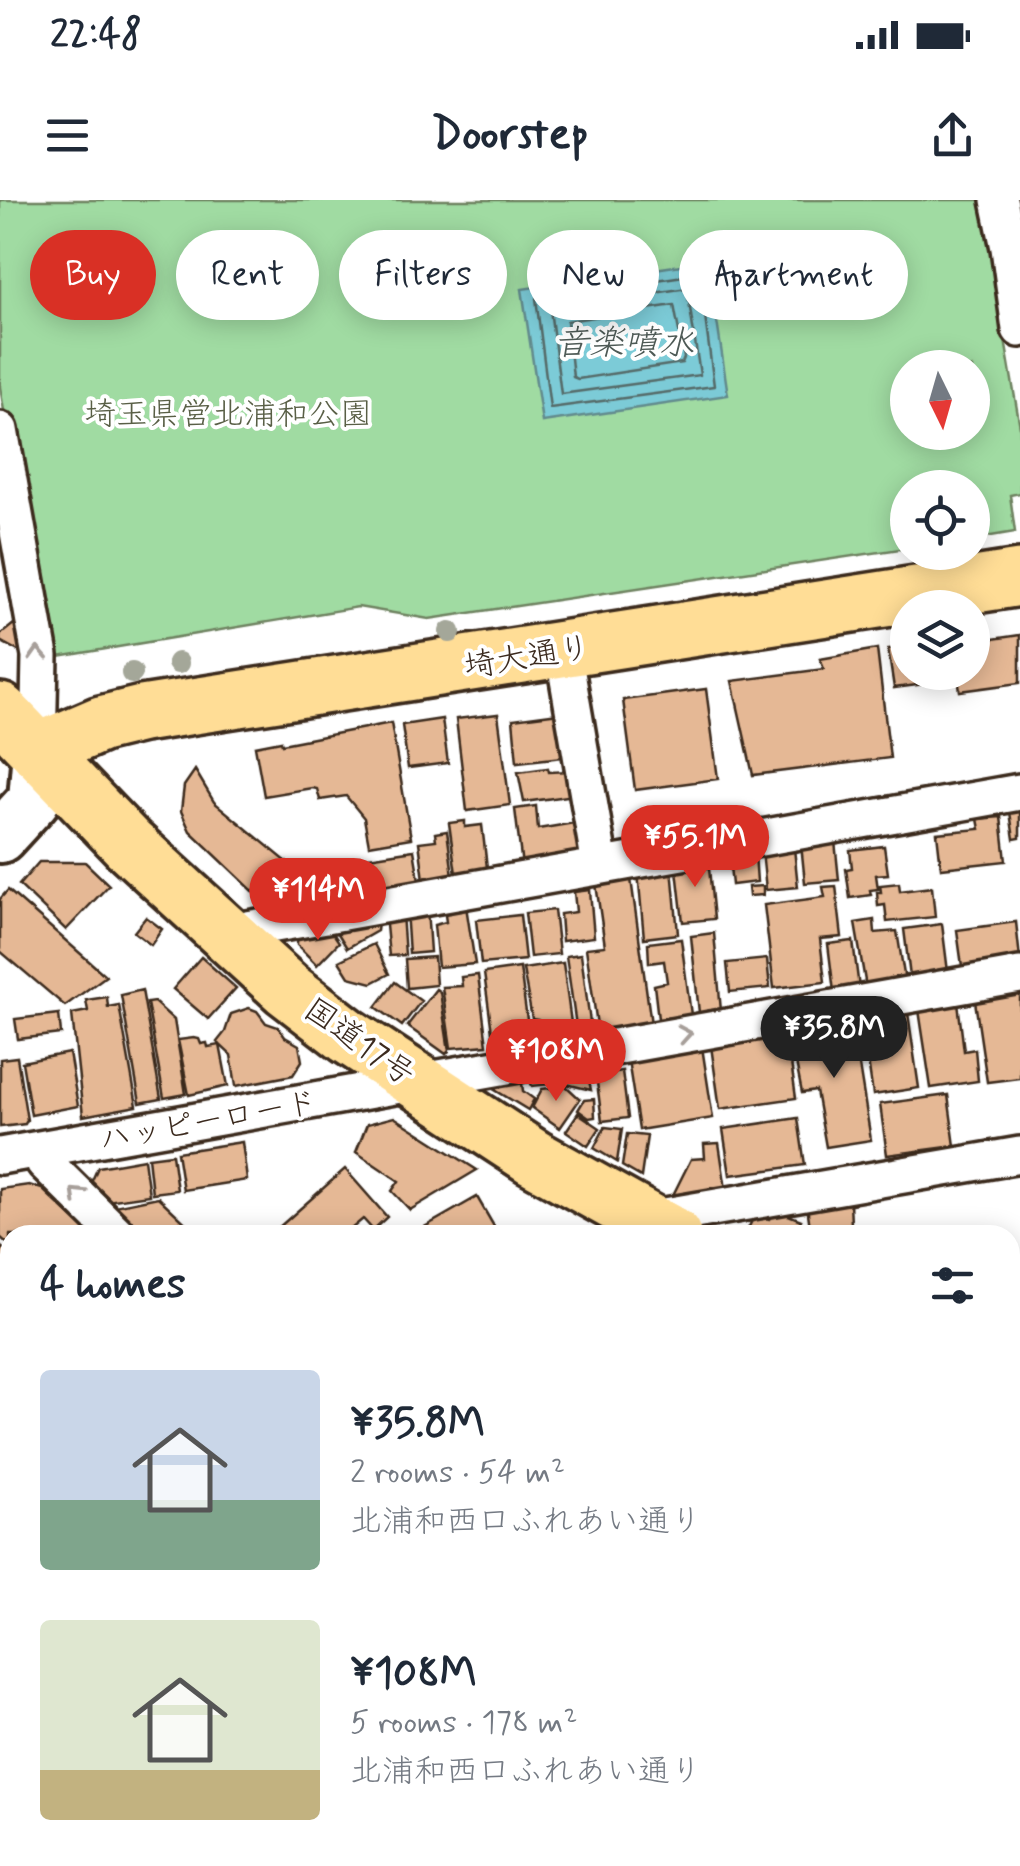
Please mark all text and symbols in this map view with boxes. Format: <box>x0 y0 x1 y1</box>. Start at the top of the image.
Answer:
text: 22:48 <box>50 11 142 60</box>
text: Doorstep <box>431 106 589 165</box>
icon: menu <box>40 108 95 163</box>
icon: share <box>925 108 980 163</box>
chip: Buy <box>30 230 156 320</box>
chip: Rent <box>176 230 319 320</box>
chip: Filters <box>339 230 507 320</box>
chip: New <box>527 230 659 320</box>
chip: Apartment <box>679 230 908 320</box>
water label: 音楽噴水 <box>554 321 694 367</box>
north arrow <box>890 350 990 450</box>
map controls <box>890 350 990 690</box>
park label: 埼玉県営北浦和公園 <box>84 394 372 436</box>
button: locate <box>890 470 990 570</box>
button: layers <box>890 590 990 690</box>
street label: 埼大通り <box>461 627 594 689</box>
one-way arrow <box>28 646 49 662</box>
pin: ¥55.1M <box>614 805 776 890</box>
text: ¥55.1M <box>643 816 747 858</box>
pin: ¥114M <box>248 858 388 943</box>
text: ¥114M <box>271 869 365 911</box>
street label: 国道17号 <box>295 989 423 1096</box>
pin: ¥35.8M <box>753 996 915 1081</box>
text: ¥35.8M <box>783 1007 885 1049</box>
pin: ¥108M <box>486 1019 626 1104</box>
one-way arrow <box>677 1024 693 1045</box>
text: ¥108M <box>508 1030 604 1072</box>
street label: ハッピーロード <box>96 1082 321 1162</box>
one-way arrow <box>70 1188 88 1206</box>
text: 4 homes <box>40 1258 186 1313</box>
icon: filters <box>925 1258 980 1313</box>
text: ¥35.8M <box>350 1397 485 1452</box>
icon: home <box>120 1410 240 1530</box>
text: 2 rooms · 54 m² <box>350 1452 565 1494</box>
text: 北浦和西口ふれあい通り <box>350 1501 702 1543</box>
text: ¥108M <box>350 1647 477 1702</box>
icon: home <box>120 1660 240 1780</box>
text: 5 rooms · 178 m² <box>350 1702 577 1744</box>
text: 北浦和西口ふれあい通り <box>350 1751 702 1793</box>

